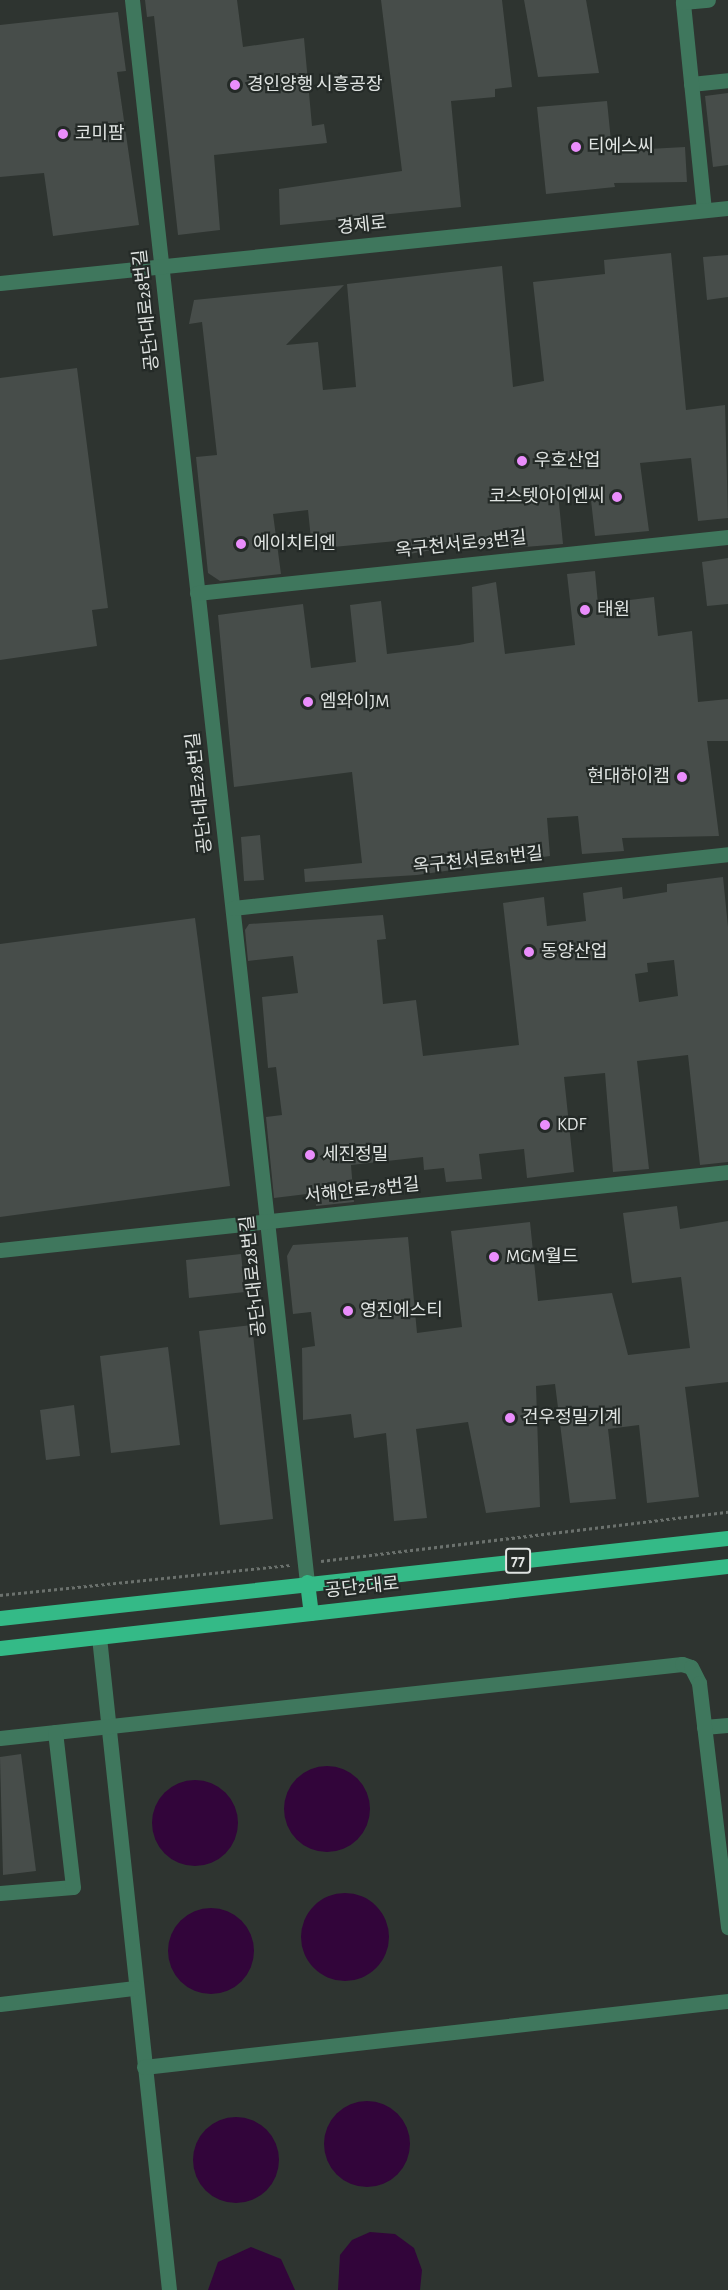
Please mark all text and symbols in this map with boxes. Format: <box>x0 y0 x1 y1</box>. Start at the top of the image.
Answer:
place label: 경인양행 시흥공장 <box>247 74 382 96</box>
marker: 경인양행 시흥공장 <box>228 78 242 92</box>
place label: 코미팜 <box>75 123 125 145</box>
marker: 코미팜 <box>56 127 70 141</box>
place label: 티에스씨 <box>588 136 654 158</box>
marker: 티에스씨 <box>569 140 583 154</box>
street label: 경제로 <box>336 213 388 239</box>
street label: 공단1대로28번길 <box>130 248 164 372</box>
place label: 우호산업 <box>534 450 600 472</box>
marker: 우호산업 <box>515 454 529 468</box>
place label: 코스텟아이엔씨 <box>489 486 605 508</box>
marker: 코스텟아이엔씨 <box>610 490 624 504</box>
street label: 옥구천서로93번길 <box>394 527 528 563</box>
place label: 에이치티엔 <box>253 533 336 555</box>
marker: 에이치티엔 <box>234 537 248 551</box>
place label: 태원 <box>597 599 630 621</box>
marker: 태원 <box>578 603 592 617</box>
place label: 엠와이JM <box>320 691 389 713</box>
marker: 엠와이JM <box>301 695 315 709</box>
street label: 공단1대로28번길 <box>183 731 217 855</box>
place label: 현대하이캠 <box>587 766 670 788</box>
marker: 현대하이캠 <box>675 770 689 784</box>
street label: 옥구천서로81번길 <box>412 843 544 879</box>
place label: 동양산업 <box>541 941 607 963</box>
marker: 동양산업 <box>522 945 536 959</box>
place label: KDF <box>557 1114 586 1136</box>
marker: KDF <box>538 1118 552 1132</box>
place label: 세진정밀 <box>322 1144 388 1166</box>
marker: 세진정밀 <box>303 1148 317 1162</box>
street label: 서해안로78번길 <box>303 1174 421 1208</box>
street label: 공단1대로28번길 <box>237 1214 271 1338</box>
place label: MGM월드 <box>506 1246 578 1268</box>
marker: MGM월드 <box>487 1250 501 1264</box>
place label: 영진에스티 <box>360 1300 443 1322</box>
marker: 영진에스티 <box>341 1304 355 1318</box>
place label: 건우정밀기계 <box>522 1407 621 1429</box>
marker: 건우정밀기계 <box>503 1411 517 1425</box>
road number: 77 <box>504 1548 532 1574</box>
street label: 공단2대로 <box>324 1573 400 1603</box>

